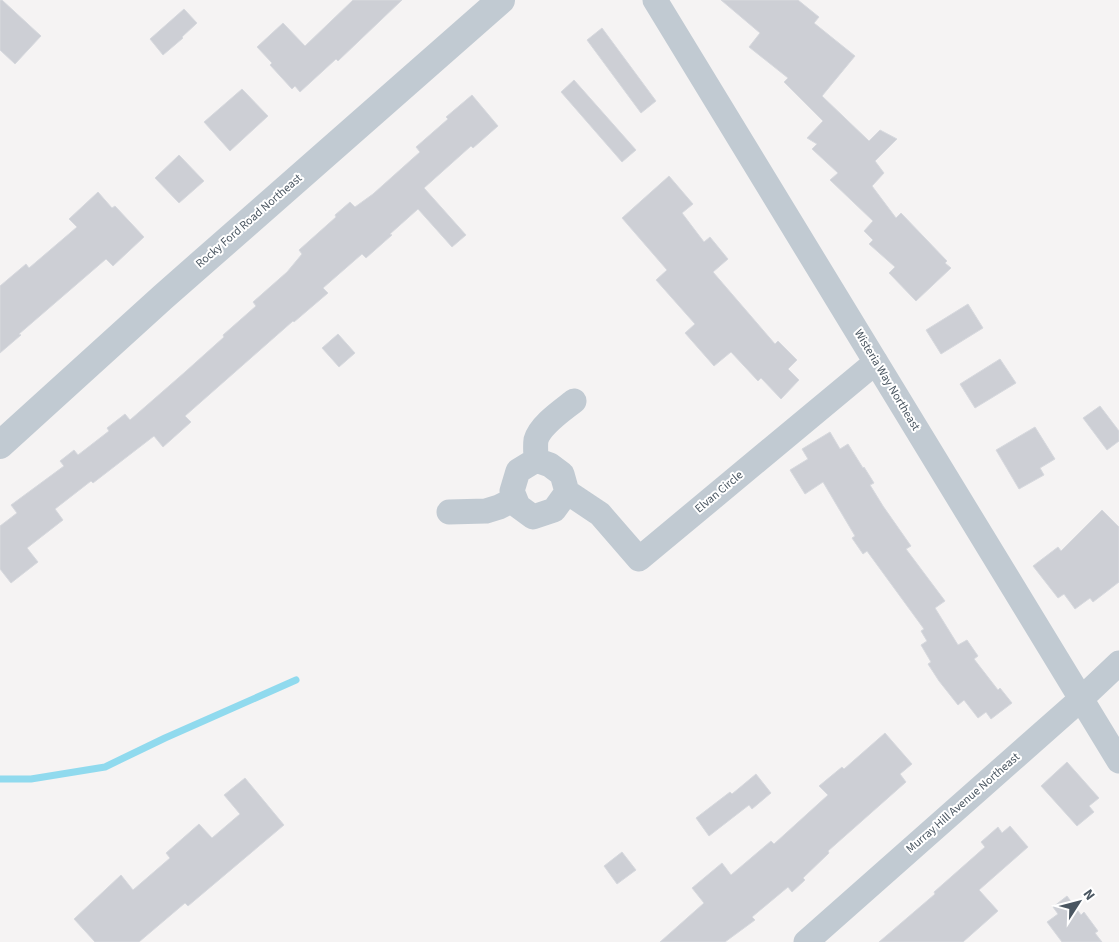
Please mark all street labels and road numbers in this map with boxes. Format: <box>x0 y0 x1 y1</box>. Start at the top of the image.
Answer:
street label: Rocky Ford Road Northeast <box>192 170 306 272</box>
street label: Wisteria Way Northeast <box>850 326 924 434</box>
street label: Elvan Circle <box>691 467 747 517</box>
street label: Murray Hill Avenue Northeast <box>902 749 1024 857</box>

